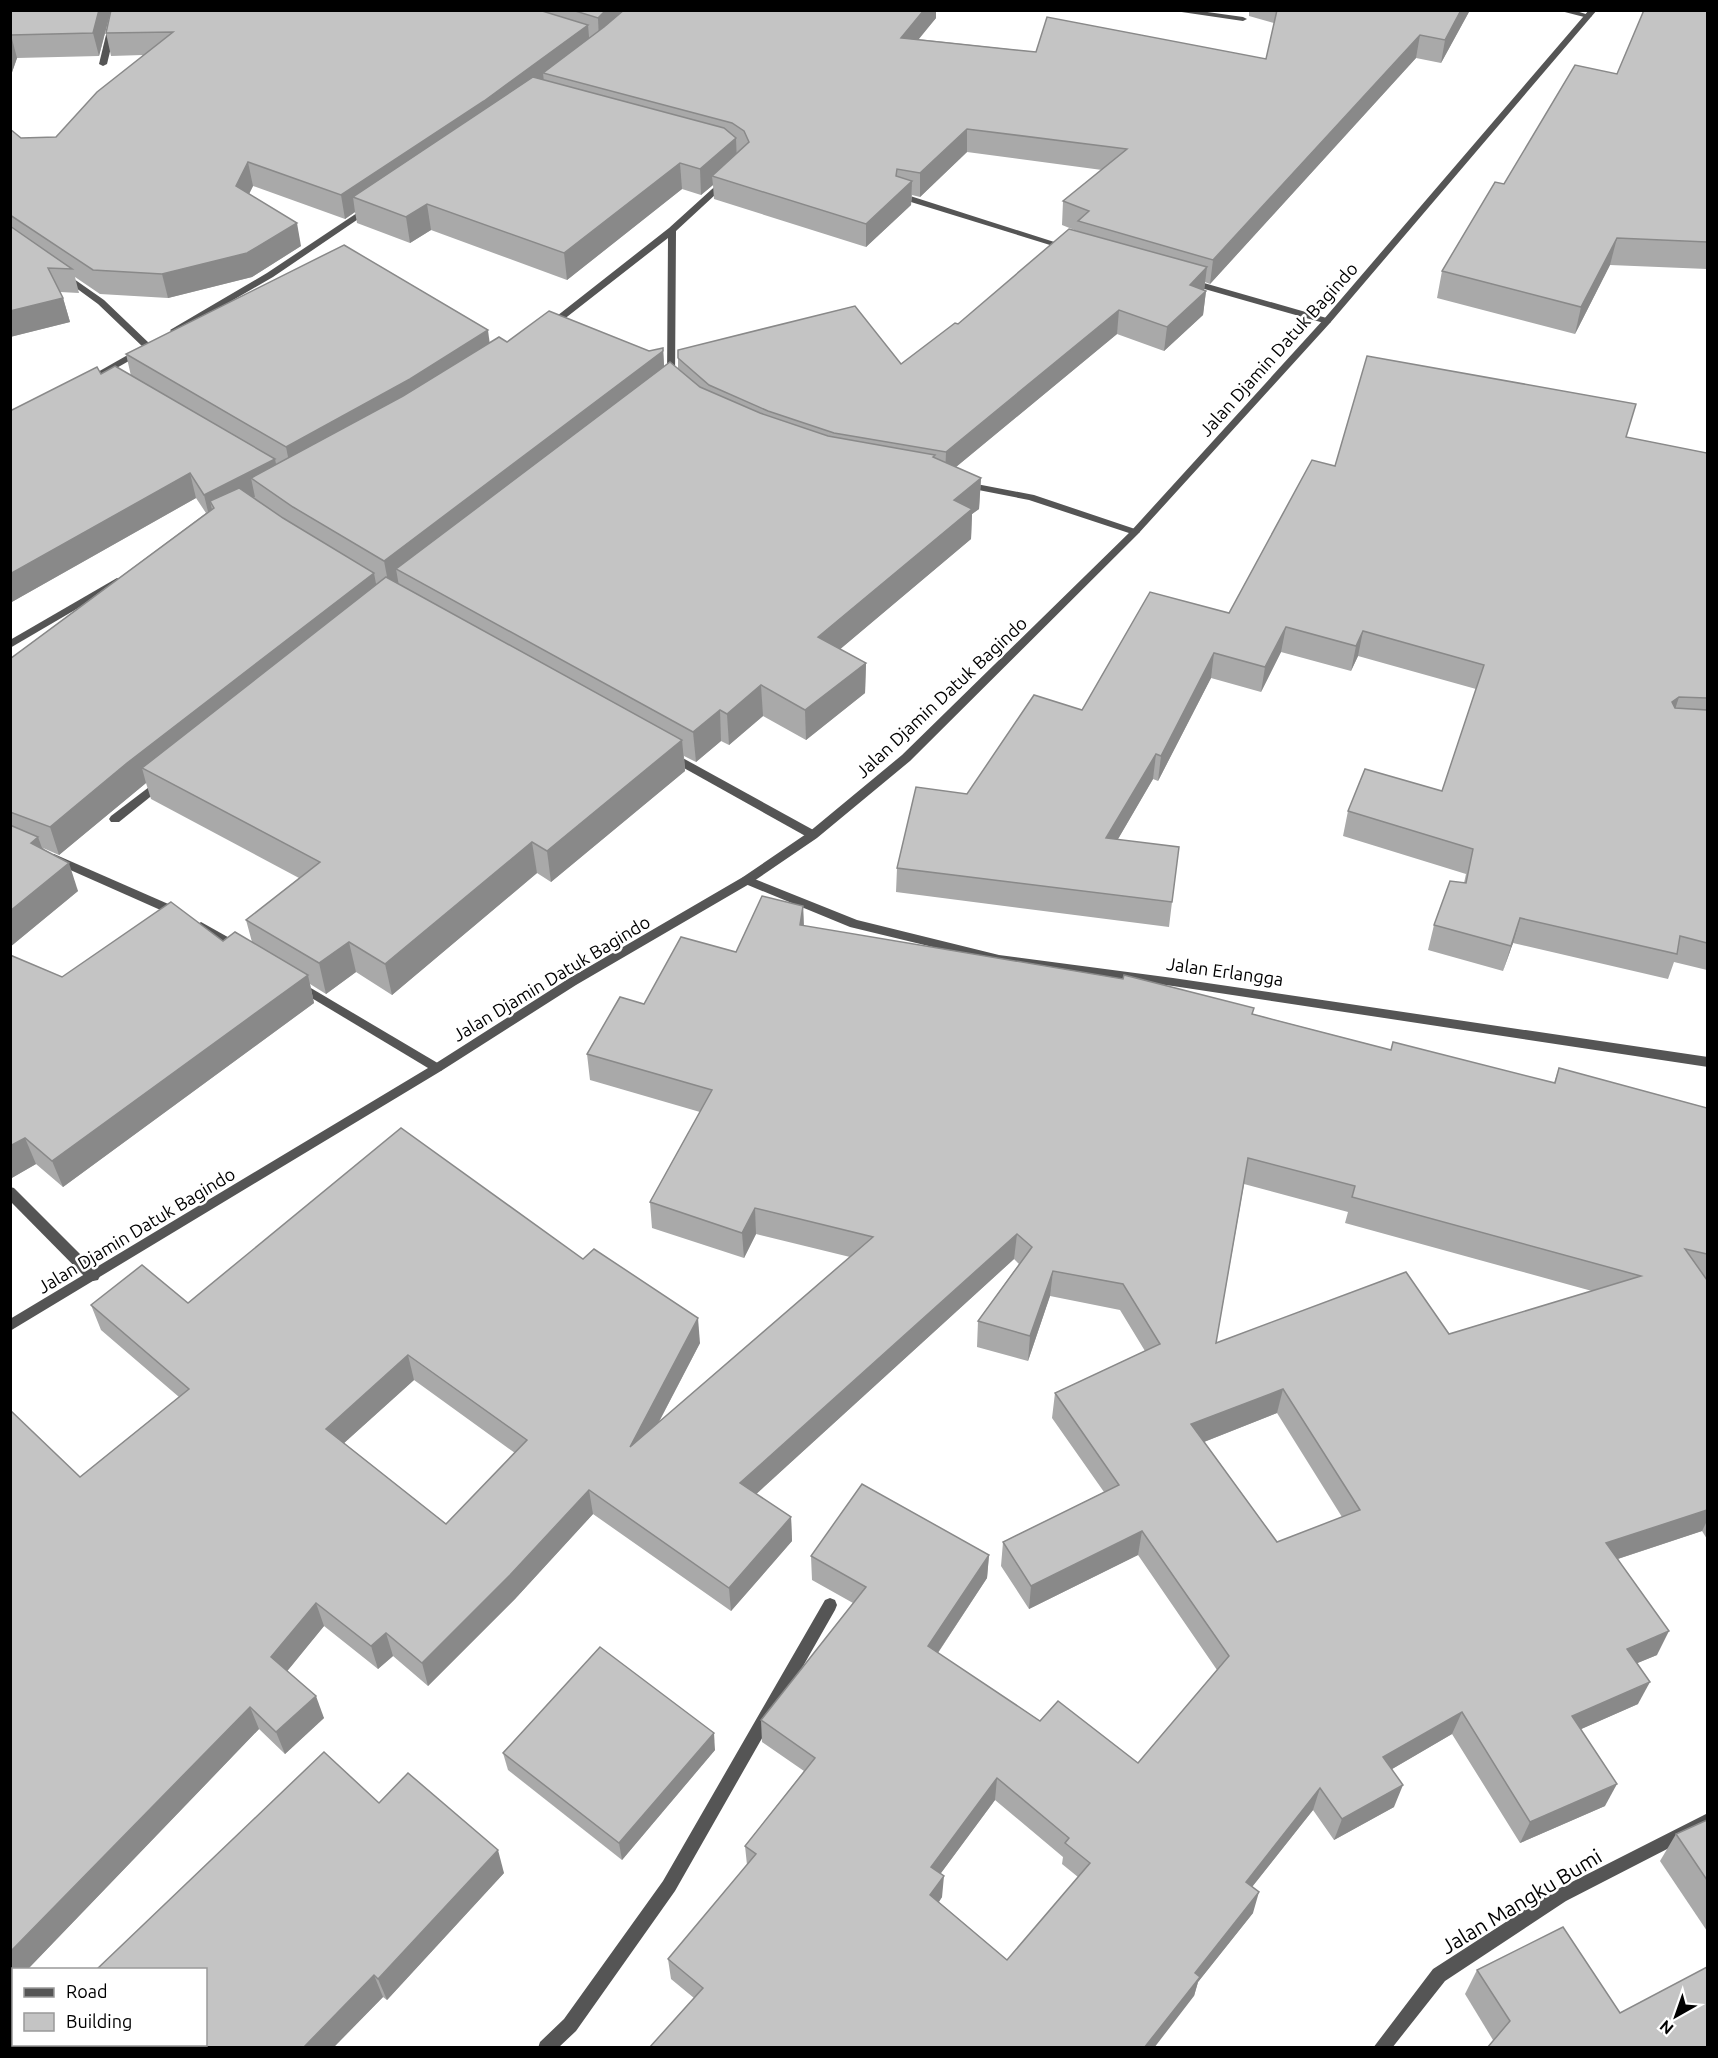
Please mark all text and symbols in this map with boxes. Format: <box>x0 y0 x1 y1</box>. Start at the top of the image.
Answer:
street label: Jalan Djamin Datuk Bagindo <box>1195 258 1361 440</box>
street label: Jalan Djamin Datuk Bagindo <box>851 612 1031 782</box>
street label: Jalan Djamin Datuk Bagindo <box>449 911 653 1045</box>
street label: Jalan Erlangga <box>1165 953 1285 989</box>
street label: Jalan Djamin Datuk Bagindo <box>34 1163 238 1297</box>
street label: Jalan Mangku Bumi <box>1436 1844 1606 1958</box>
legend <box>12 1968 207 2046</box>
text: Road <box>66 1981 108 2001</box>
north arrow <box>1646 1986 1706 2046</box>
text: Building <box>66 2011 132 2031</box>
text: N <box>1656 2017 1677 2038</box>

